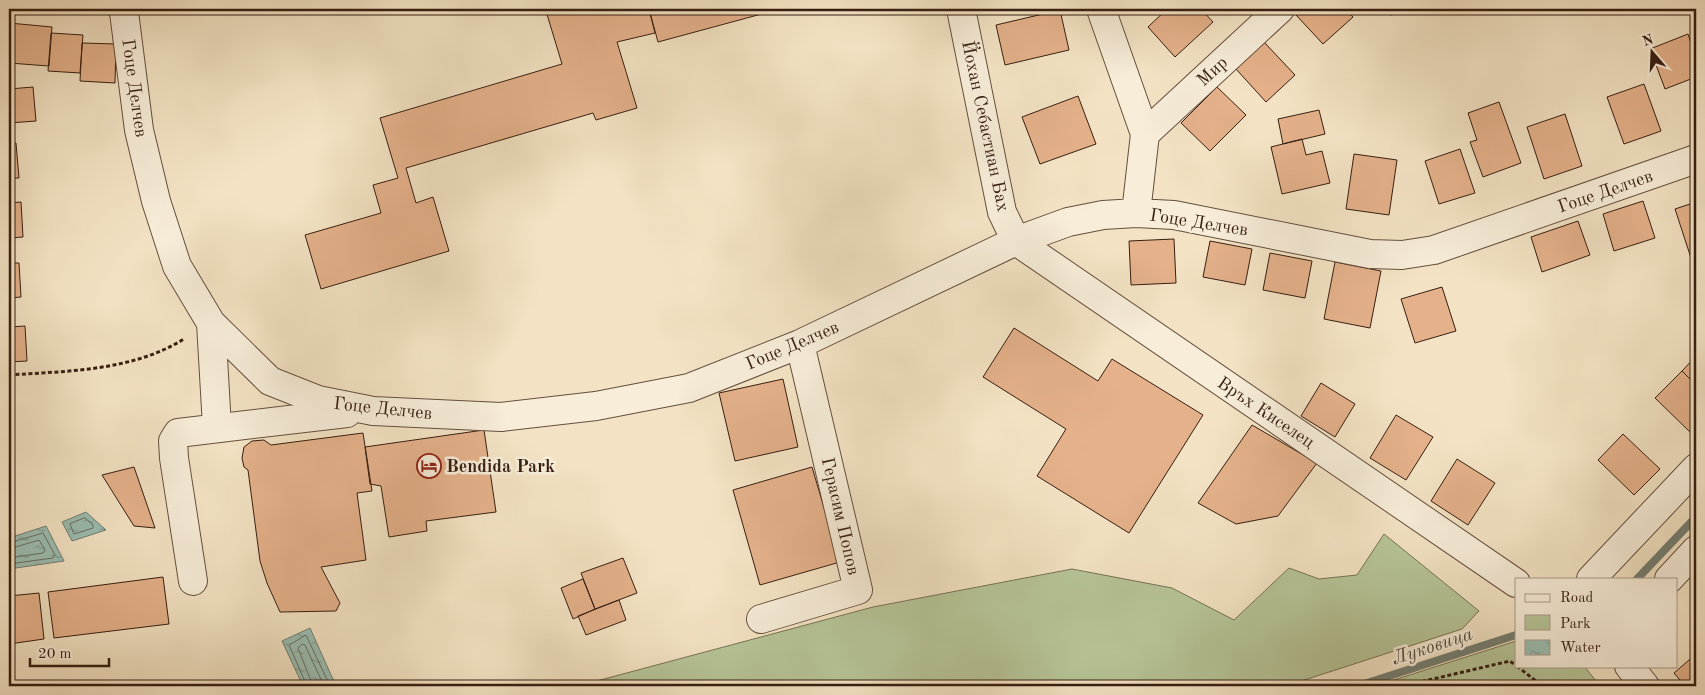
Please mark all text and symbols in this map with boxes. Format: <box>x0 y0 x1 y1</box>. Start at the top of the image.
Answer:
north arrow <box>1628 28 1678 78</box>
text: N <box>1641 32 1656 49</box>
street label: Гоце Делчев <box>118 38 150 138</box>
street label: Йохан Себастиан Бах <box>958 38 1016 213</box>
street label: Мир <box>1194 54 1231 90</box>
street label: Гоце Делчев <box>1556 167 1655 217</box>
street label: Гоце Делчев <box>1148 206 1249 240</box>
street label: Гоце Делчев <box>743 318 842 374</box>
street label: Връх Киселец <box>1214 374 1317 452</box>
street label: Гоце Делчев <box>333 395 433 423</box>
hotel icon: Bendida Park <box>416 453 442 479</box>
street label: Герасим Попов <box>818 456 862 577</box>
place label: Bendida Park <box>446 458 555 476</box>
legend <box>1515 578 1678 668</box>
text: Road <box>1560 591 1594 606</box>
text: Park <box>1560 617 1591 632</box>
water label: Луковица <box>1390 625 1476 669</box>
scale bar <box>30 635 109 667</box>
text: Water <box>1560 641 1601 656</box>
text: 20 m <box>38 647 72 662</box>

